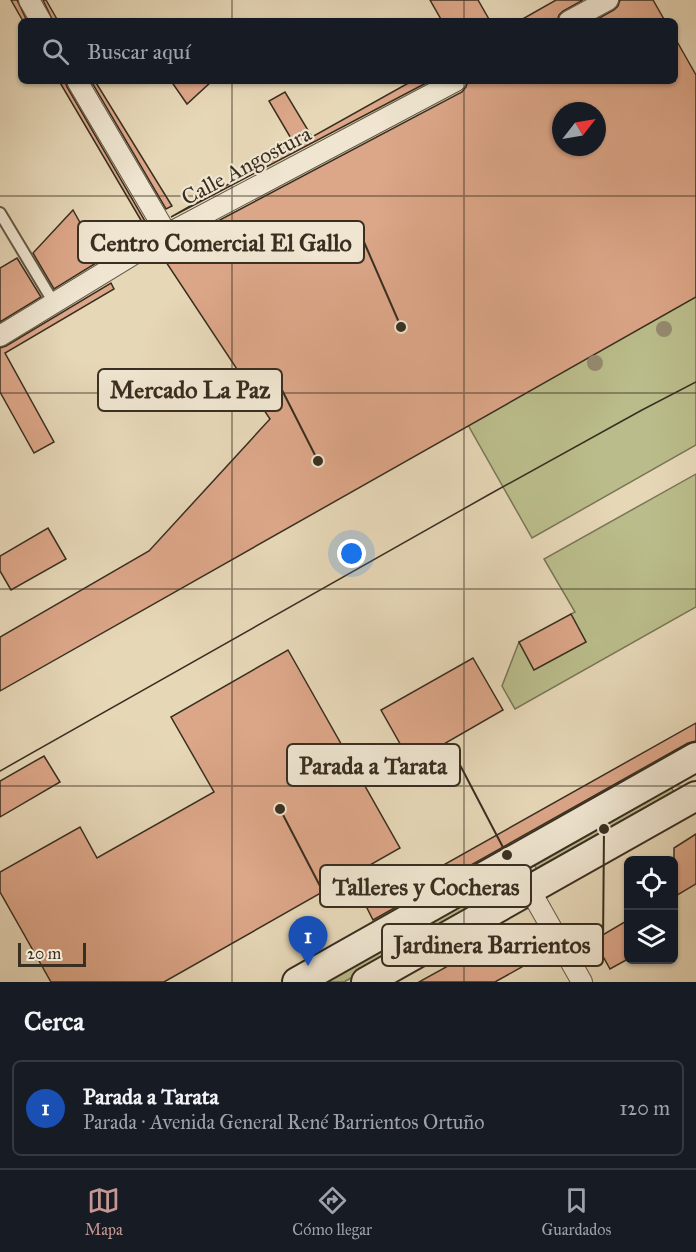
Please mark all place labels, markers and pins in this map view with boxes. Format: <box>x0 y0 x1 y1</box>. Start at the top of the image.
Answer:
callout: Centro Comercial El Gallo <box>78 221 364 263</box>
callout: Mercado La Paz <box>98 369 282 411</box>
callout: Parada a Tarata <box>287 744 460 786</box>
callout: Talleres y Cocheras <box>320 865 531 907</box>
pin: 1 <box>288 916 328 966</box>
callout: Jardinera Barrientos <box>382 924 603 966</box>

